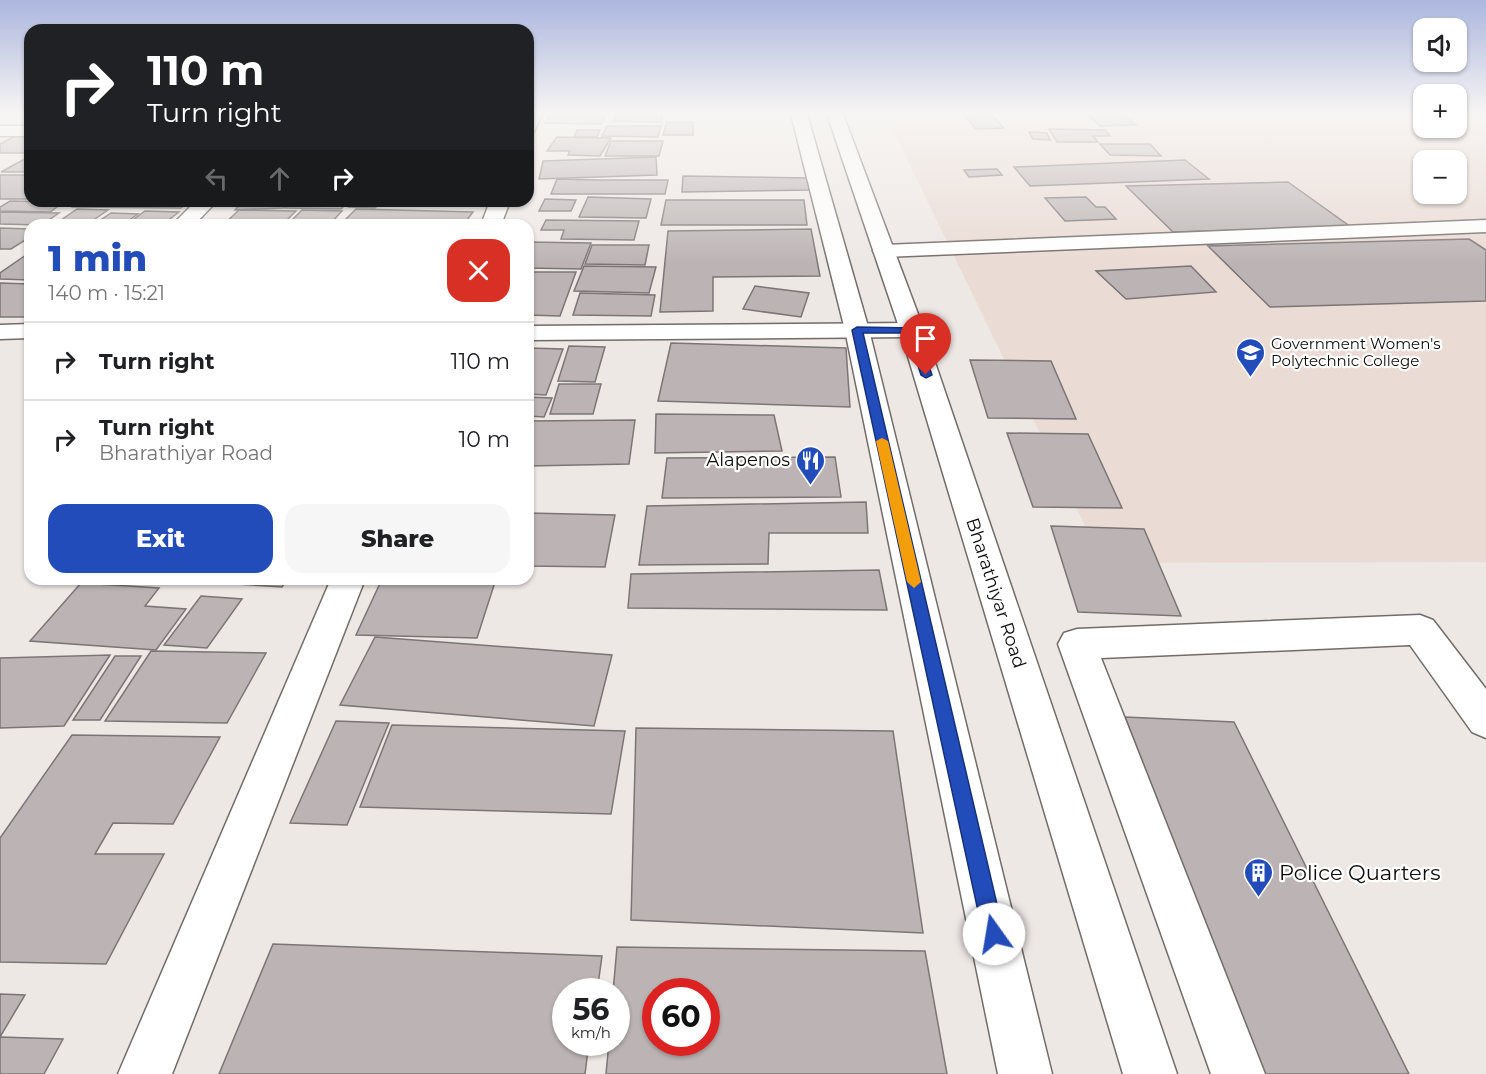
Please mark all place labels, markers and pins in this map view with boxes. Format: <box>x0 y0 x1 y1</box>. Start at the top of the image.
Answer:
pin <box>900 313 951 375</box>
place label: Government Women's Polytechnic College <box>1271 334 1441 370</box>
school or university icon: Government Women's Polytechnic College <box>1234 336 1266 378</box>
restaurant icon: Alapenos <box>795 444 827 486</box>
place label: Alapenos <box>706 449 790 471</box>
building icon: Police Quarters <box>1242 856 1274 898</box>
place label: Police Quarters <box>1279 860 1440 885</box>

